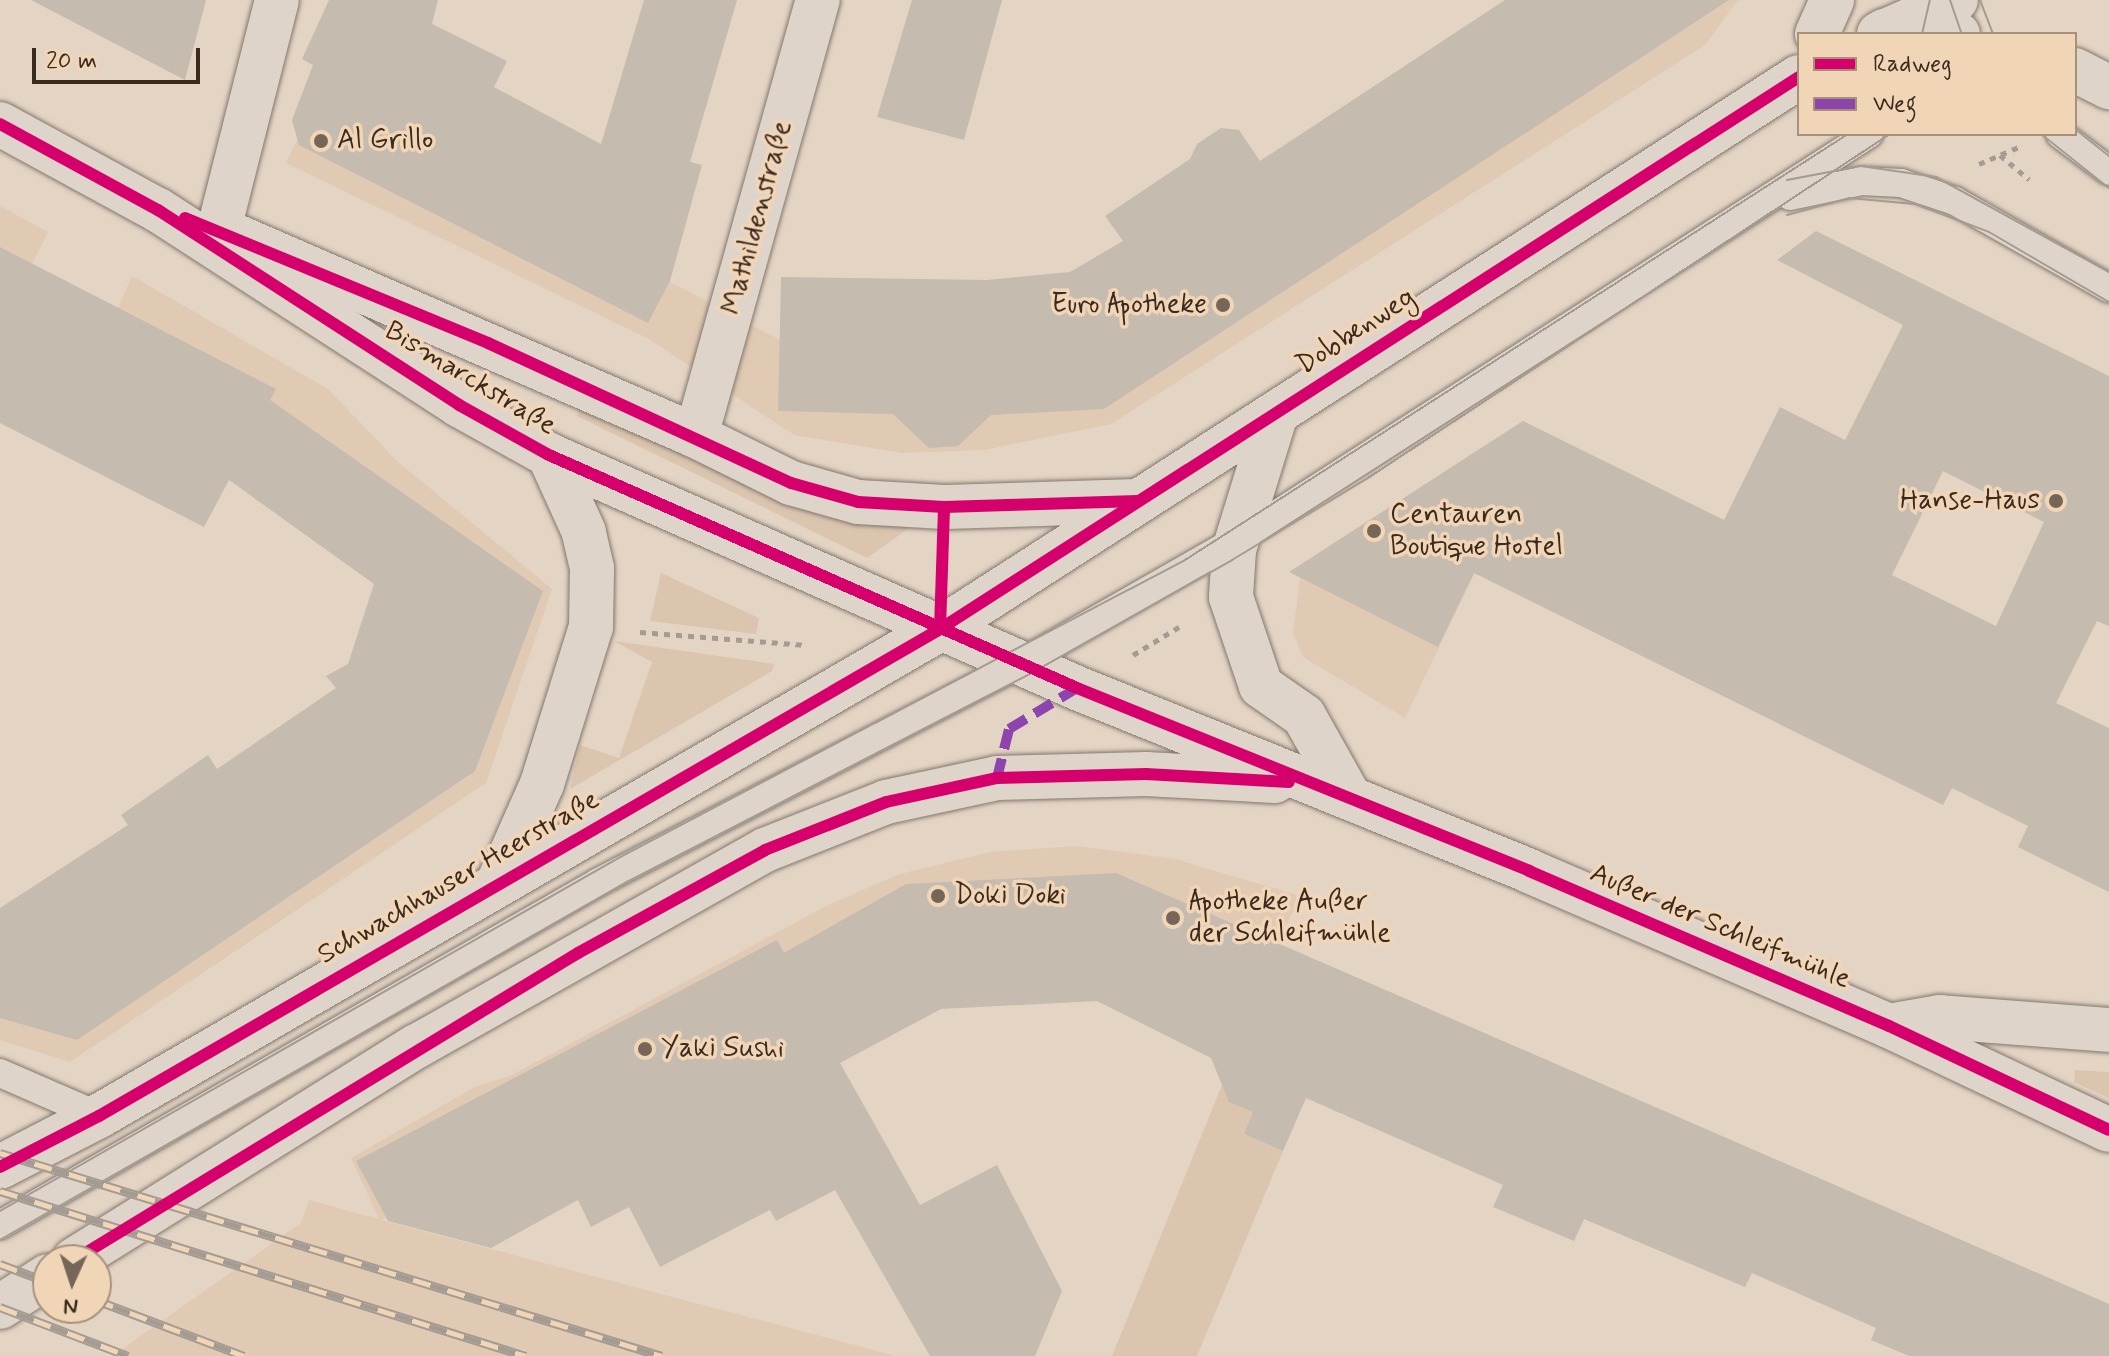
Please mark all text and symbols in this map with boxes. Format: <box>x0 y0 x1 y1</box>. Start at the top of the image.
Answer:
scale bar <box>36 32 204 82</box>
legend <box>1797 32 2077 136</box>
text: 20 m <box>46 46 97 77</box>
text: Radweg <box>1873 49 1952 80</box>
text: Weg <box>1873 89 1917 120</box>
street label: Mathildenstraße <box>716 117 800 319</box>
place label: Al Grillo <box>337 124 430 158</box>
marker: Al Grillo <box>312 132 330 150</box>
street label: Dobbenweg <box>1290 281 1422 383</box>
place label: Euro Apotheke <box>1051 288 1207 322</box>
marker: Euro Apotheke <box>1214 296 1232 314</box>
street label: Bismarckstraße <box>378 315 562 443</box>
place label: Hanse-Haus <box>1900 484 2040 518</box>
marker: Hanse-Haus <box>2047 492 2065 510</box>
place label: Centauren Boutique Hostel <box>1390 498 1564 564</box>
marker: Centauren Boutique Hostel <box>1365 522 1383 540</box>
street label: Schwachhauser Heerstraße <box>312 784 606 972</box>
street label: Außer der Schleifmühle <box>1585 857 1855 997</box>
place label: Doki Doki <box>954 879 1069 913</box>
place label: Apotheke Außer der Schleifmühle <box>1189 885 1390 951</box>
marker: Doki Doki <box>929 887 947 905</box>
marker: Apotheke Außer der Schleifmühle <box>1164 909 1182 927</box>
place label: Yaki Sushi <box>661 1032 781 1066</box>
marker: Yaki Sushi <box>636 1040 654 1058</box>
north arrow <box>32 1244 112 1324</box>
text: N <box>63 1292 79 1320</box>

